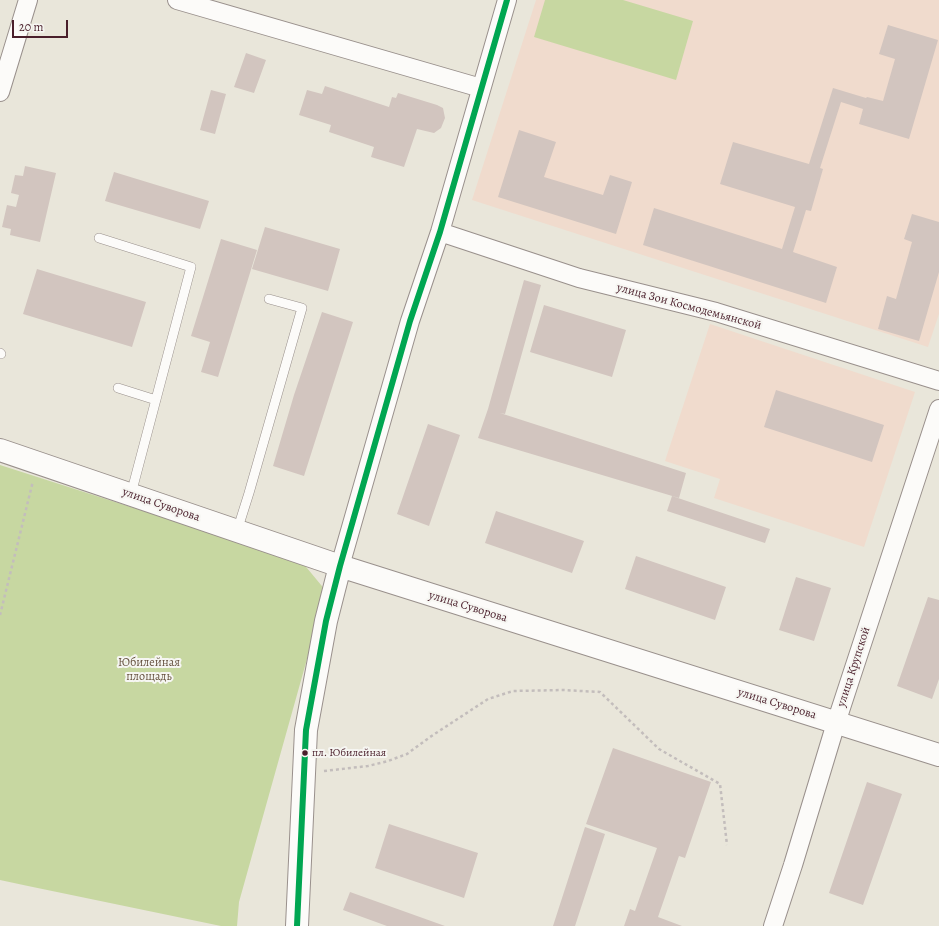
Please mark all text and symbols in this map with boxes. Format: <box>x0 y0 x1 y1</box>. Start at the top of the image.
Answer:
scale bar <box>14 12 70 38</box>
text: 20 m <box>19 19 43 35</box>
street label: улица Зои Космодемьянской <box>615 281 763 333</box>
street label: улица Суворова <box>120 485 202 525</box>
street label: улица Суворова <box>427 588 509 626</box>
street label: улица Крупской <box>834 625 874 709</box>
park label: Юбилейная площадь <box>118 656 180 684</box>
street label: улица Суворова <box>736 685 818 723</box>
place label: пл. Юбилейная <box>312 746 386 760</box>
marker: пл. Юбилейная <box>300 748 310 758</box>

